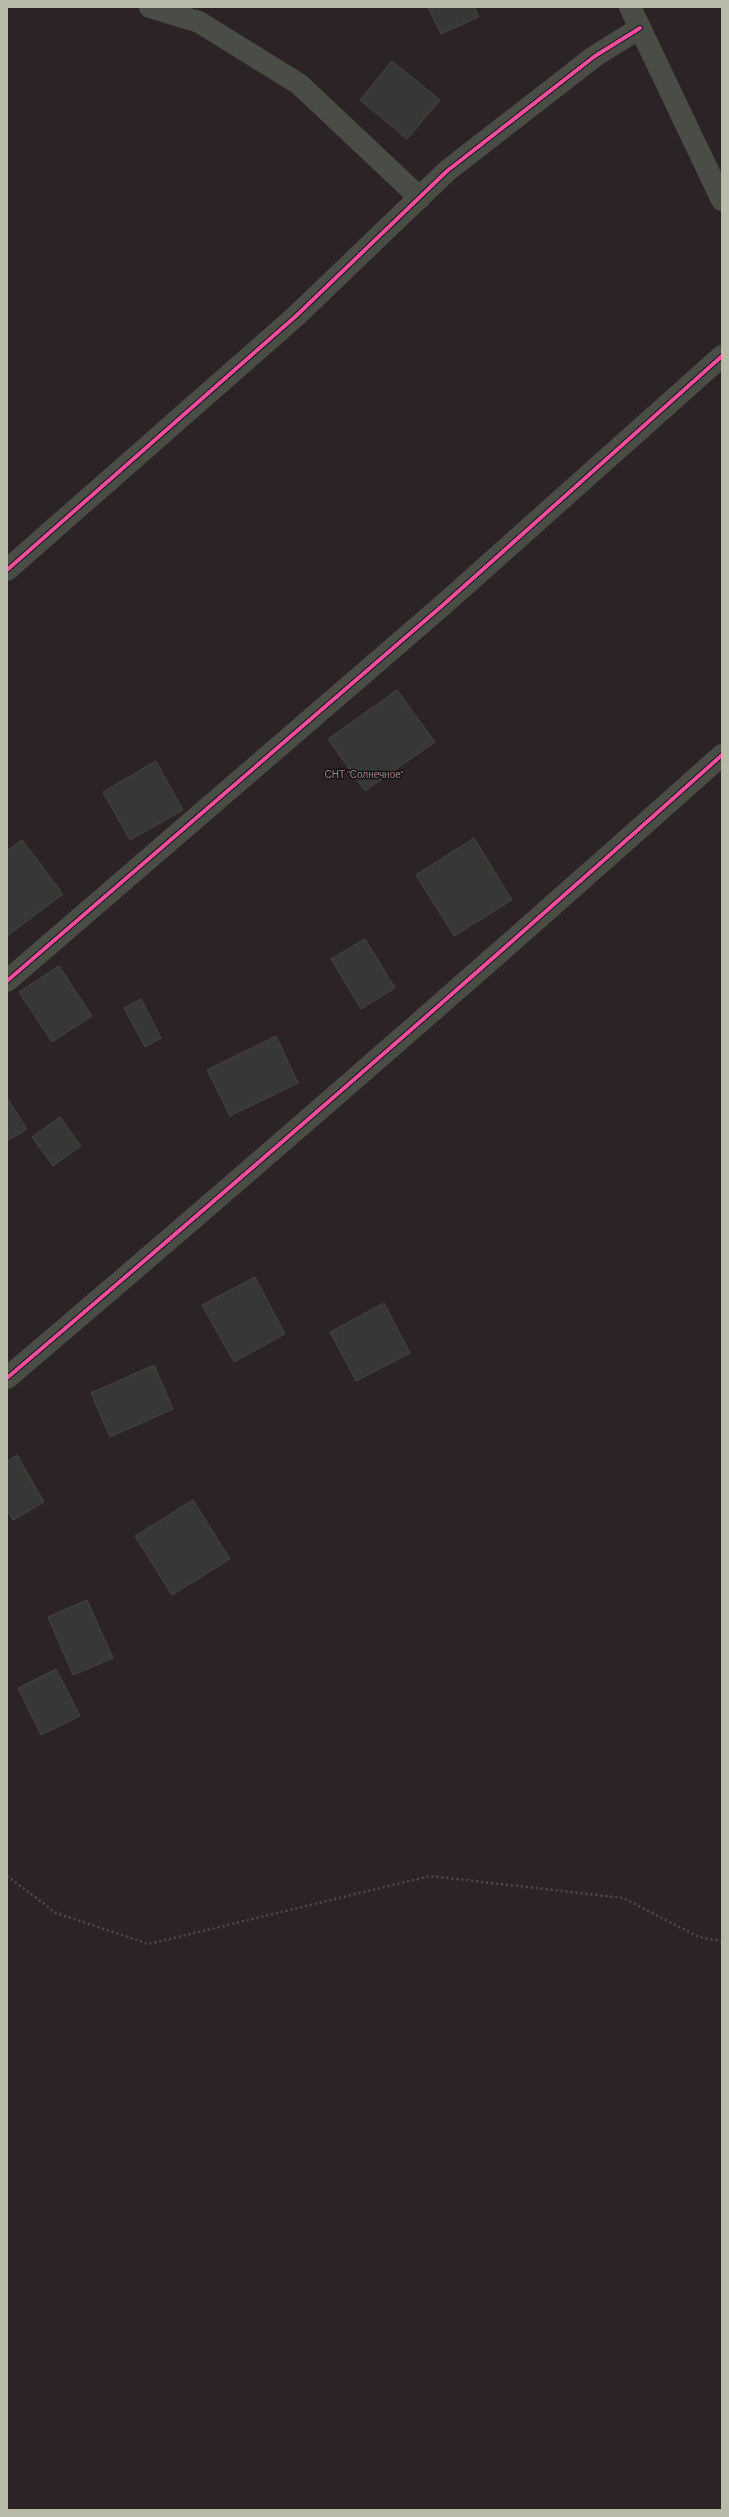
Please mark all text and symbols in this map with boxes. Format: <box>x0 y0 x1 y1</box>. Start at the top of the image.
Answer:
park label: СНТ "Солнечное" <box>325 768 404 780</box>

